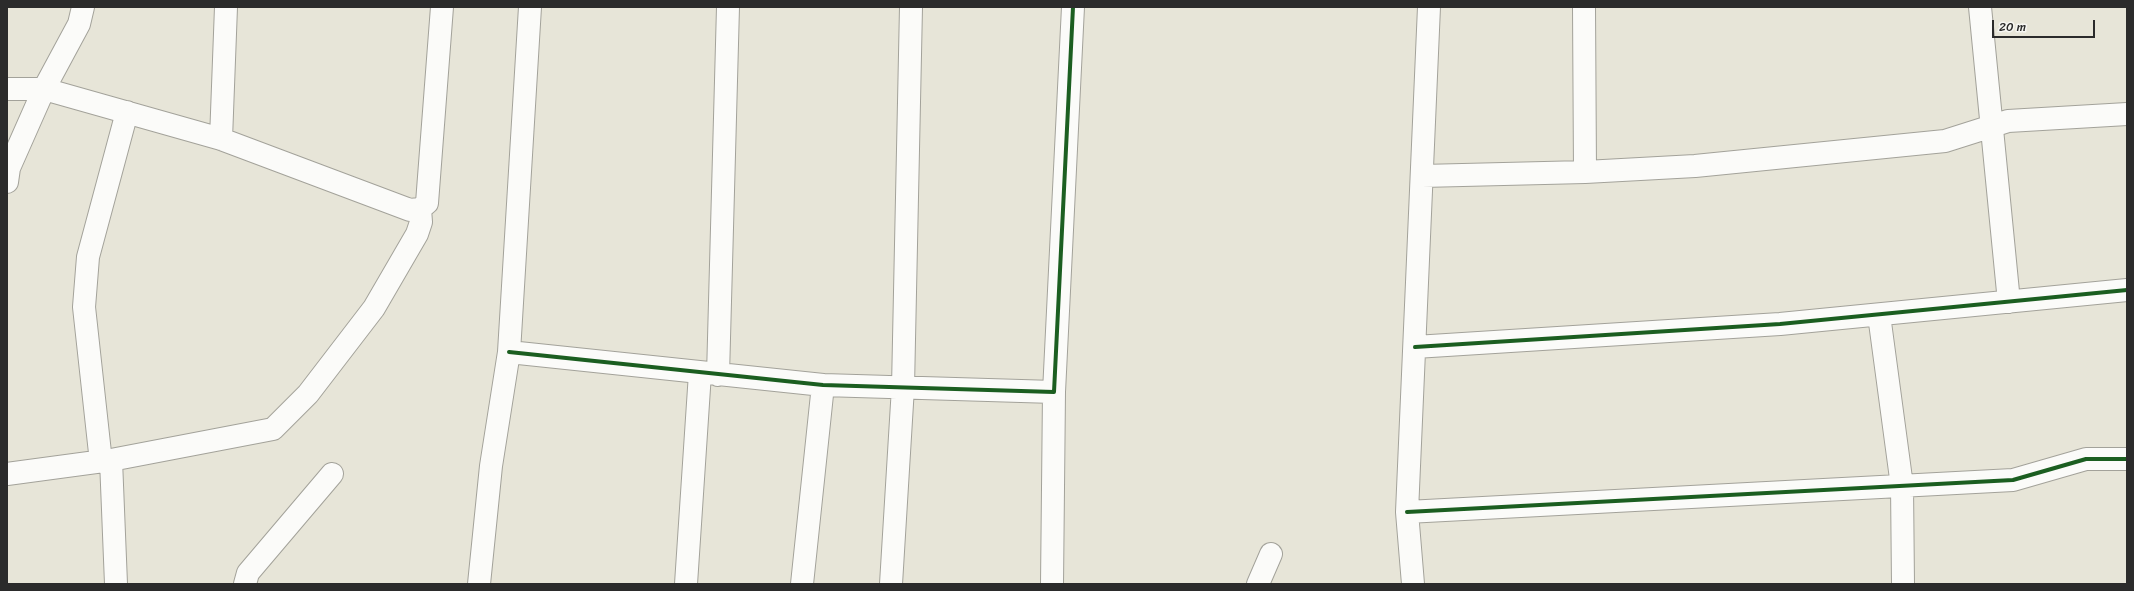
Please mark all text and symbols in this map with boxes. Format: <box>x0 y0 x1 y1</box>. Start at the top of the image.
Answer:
scale bar <box>1994 12 2097 38</box>
text: 20 m <box>1999 16 2026 38</box>

